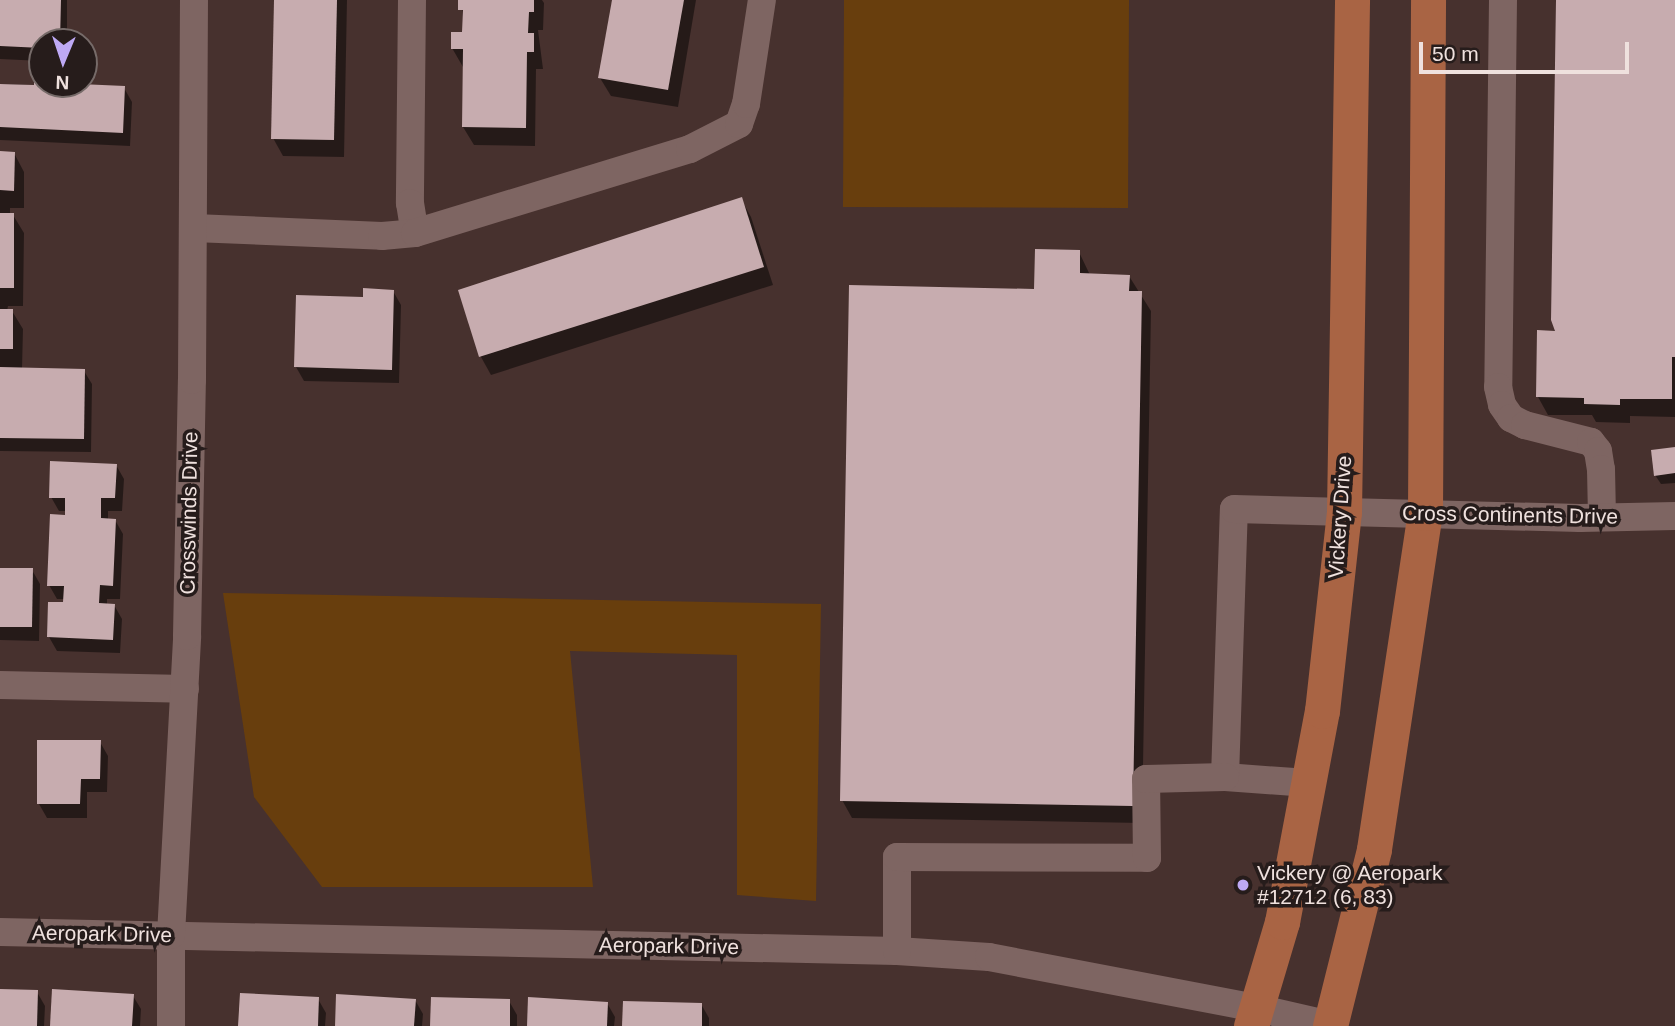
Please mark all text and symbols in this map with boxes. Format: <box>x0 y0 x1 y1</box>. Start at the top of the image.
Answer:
north arrow <box>28 28 98 98</box>
scale bar <box>1423 28 1633 72</box>
text: 50 m <box>1432 42 1479 65</box>
text: N <box>55 72 70 93</box>
street label: Crosswinds Drive <box>175 431 203 595</box>
street label: Vickery Drive <box>1323 455 1357 579</box>
street label: Cross Continents Drive <box>1402 501 1618 529</box>
place label: Vickery @ Aeropark #12712 (6, 83) <box>1257 860 1444 910</box>
marker: Vickery @ Aeropark #12712 (6, 83) <box>1235 877 1251 893</box>
street label: Aeropark Drive <box>32 920 172 948</box>
street label: Aeropark Drive <box>599 932 739 960</box>

